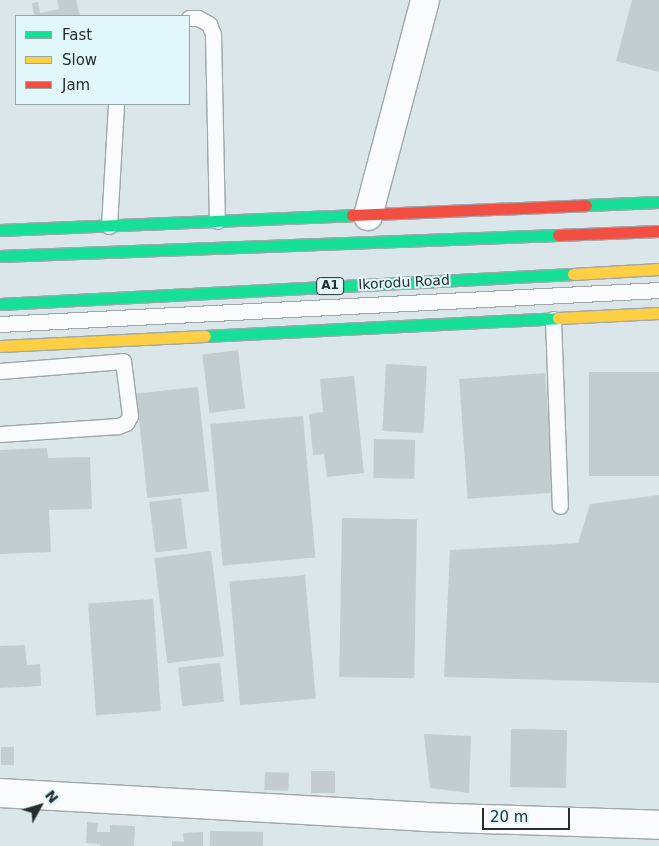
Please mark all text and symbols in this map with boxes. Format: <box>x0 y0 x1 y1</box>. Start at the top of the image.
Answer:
legend <box>15 15 190 105</box>
text: Fast <box>62 26 92 44</box>
text: Slow <box>62 51 97 69</box>
text: Jam <box>62 76 90 94</box>
street label: Ikorodu Road <box>358 271 450 293</box>
road number: A1 <box>315 276 345 296</box>
north arrow <box>15 781 65 831</box>
text: N <box>42 787 62 806</box>
scale bar <box>484 798 572 830</box>
text: 20 m <box>490 808 528 826</box>

